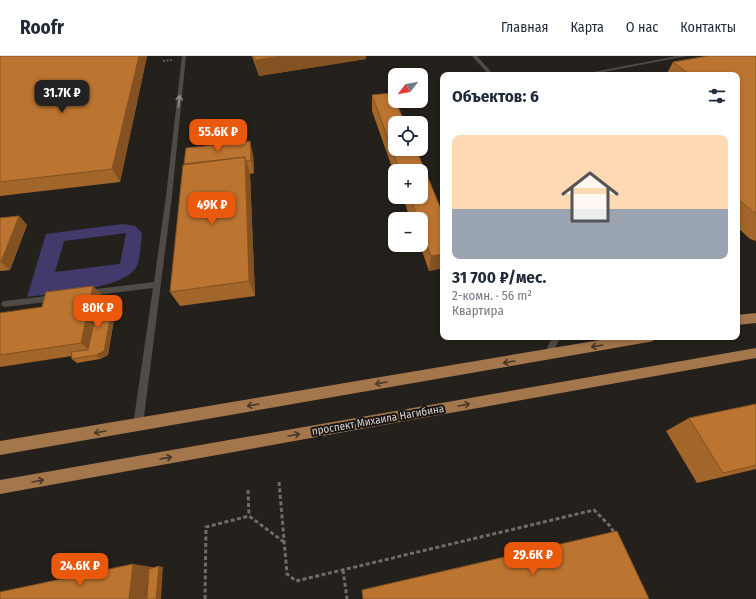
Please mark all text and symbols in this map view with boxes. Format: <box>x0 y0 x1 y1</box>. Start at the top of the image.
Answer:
text: Roofr <box>20 16 64 39</box>
text: Главная <box>501 19 548 36</box>
text: Карта <box>570 19 604 36</box>
text: О нас <box>626 19 658 36</box>
text: Контакты <box>680 19 736 36</box>
north arrow <box>388 68 428 108</box>
map controls <box>388 68 428 252</box>
pin: 31.7K ₽ <box>25 80 99 114</box>
text: 31.7K ₽ <box>43 85 81 100</box>
icon: filters <box>706 85 728 107</box>
text: Объектов: 6 <box>452 86 539 107</box>
one-way arrow <box>175 95 183 108</box>
button: locate <box>388 116 428 156</box>
pin: 55.6K ₽ <box>181 119 255 153</box>
text: 55.6K ₽ <box>198 124 238 139</box>
icon: home <box>554 161 626 233</box>
button: + <box>388 164 428 204</box>
pin: 49K ₽ <box>184 192 240 226</box>
text: 49K ₽ <box>197 197 227 212</box>
button: − <box>388 212 428 252</box>
text: 31 700 ₽/мес. <box>452 267 546 288</box>
text: 2-комн. · 56 m² <box>452 288 532 303</box>
pin: 80K ₽ <box>70 295 126 329</box>
text: 80K ₽ <box>82 300 114 315</box>
text: Квартира <box>452 303 504 318</box>
one-way arrow <box>591 342 604 350</box>
one-way arrow <box>503 358 516 366</box>
one-way arrow <box>375 380 388 388</box>
one-way arrow <box>457 401 470 409</box>
one-way arrow <box>247 402 260 410</box>
street label: проспект Михаила Нагибина <box>311 402 445 438</box>
one-way arrow <box>94 428 107 436</box>
one-way arrow <box>288 431 301 439</box>
one-way arrow <box>160 454 173 462</box>
one-way arrow <box>32 476 45 484</box>
pin: 29.6K ₽ <box>496 542 570 576</box>
text: 29.6K ₽ <box>513 547 553 562</box>
pin: 24.6K ₽ <box>43 553 117 587</box>
text: 24.6K ₽ <box>60 558 100 573</box>

